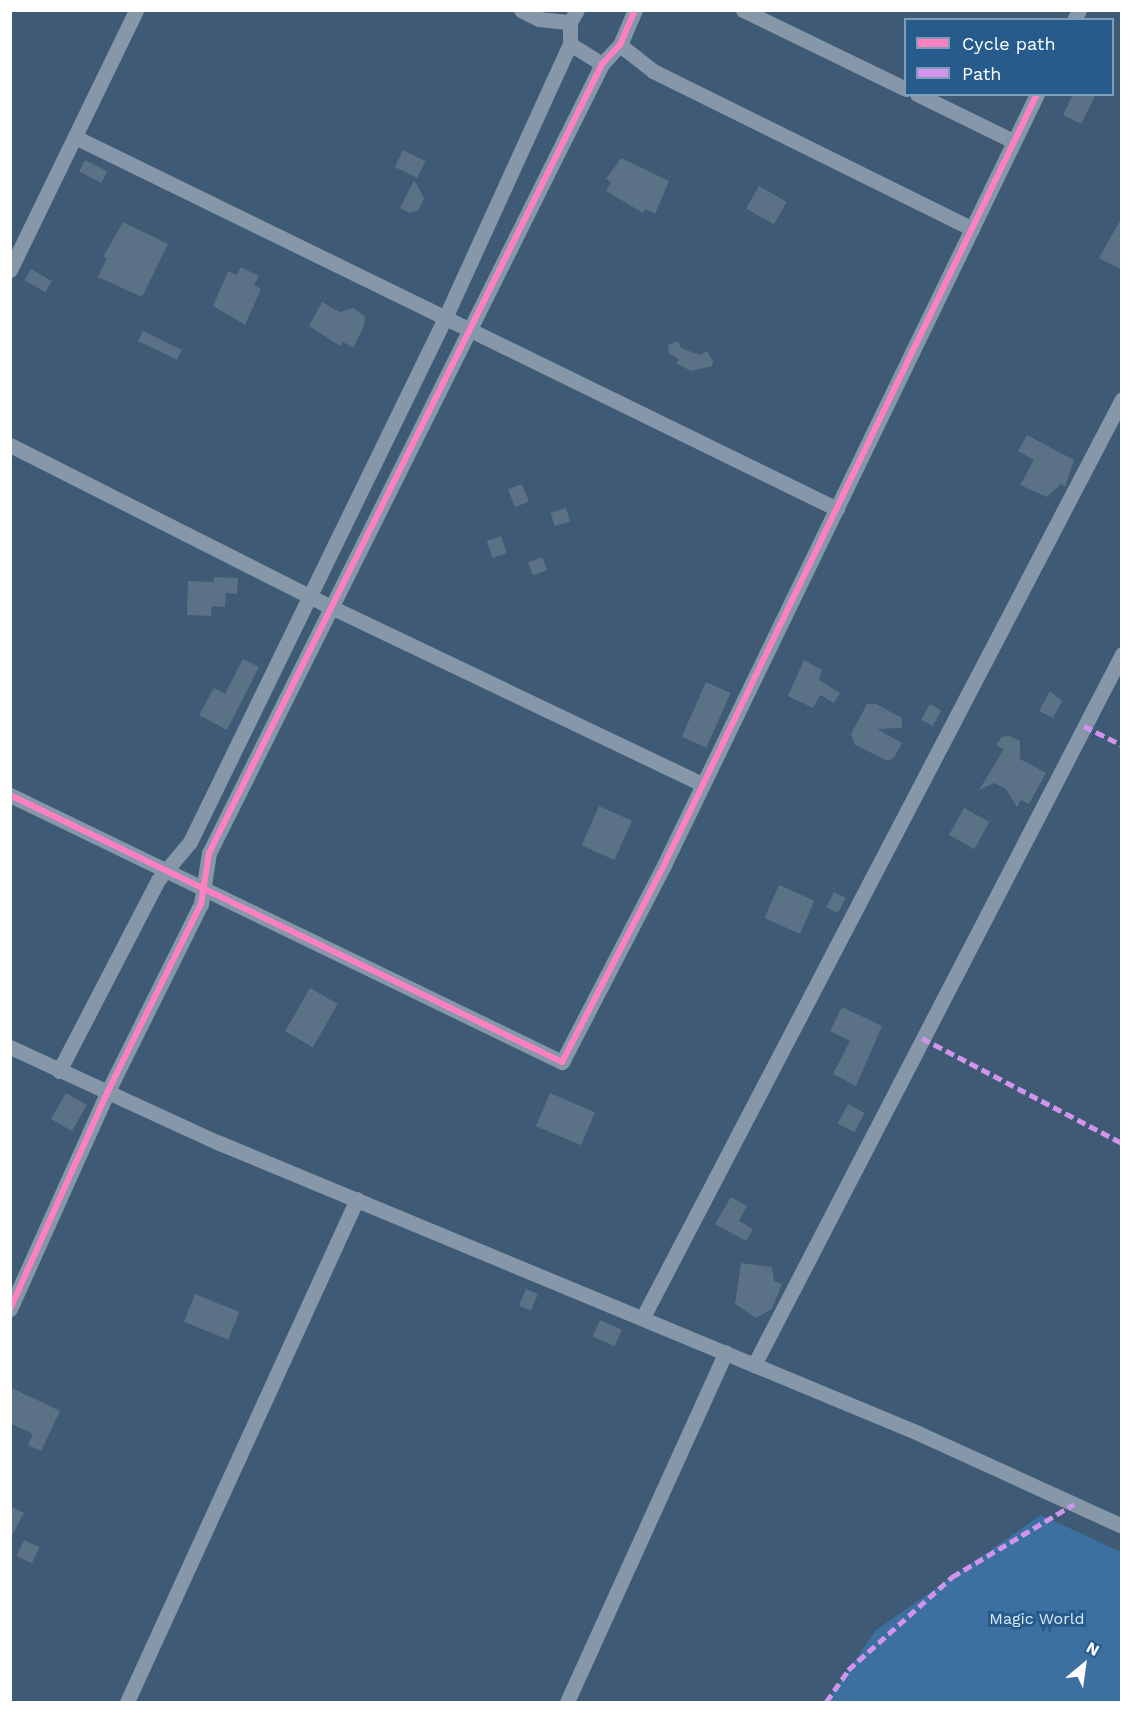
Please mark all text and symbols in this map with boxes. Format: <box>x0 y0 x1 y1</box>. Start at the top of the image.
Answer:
legend <box>904 18 1114 96</box>
text: Cycle path <box>962 33 1056 54</box>
text: Path <box>962 63 1002 84</box>
park label: Magic World <box>989 1609 1085 1629</box>
north arrow <box>1054 1635 1114 1695</box>
text: N <box>1083 1638 1103 1660</box>

